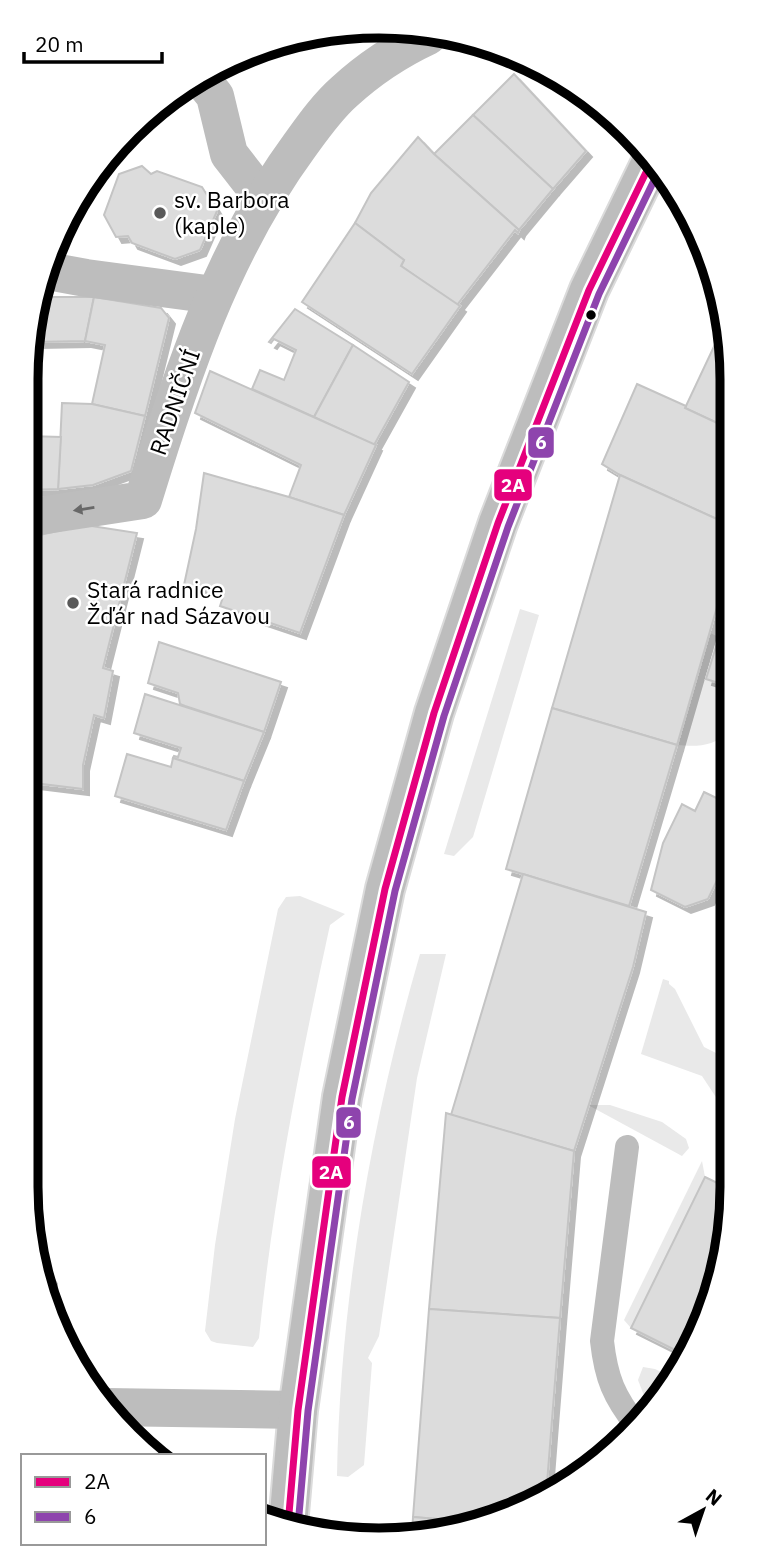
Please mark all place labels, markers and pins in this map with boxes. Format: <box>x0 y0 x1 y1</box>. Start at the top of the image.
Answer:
place label: sv. Barbora (kaple) <box>174 184 289 240</box>
marker: sv. Barbora (kaple) <box>152 205 168 221</box>
unlabelled marker <box>584 308 598 322</box>
place label: Stará radnice Žďár nad Sázavou <box>87 574 270 630</box>
marker: Stará radnice Žďár nad Sázavou <box>65 595 81 611</box>

